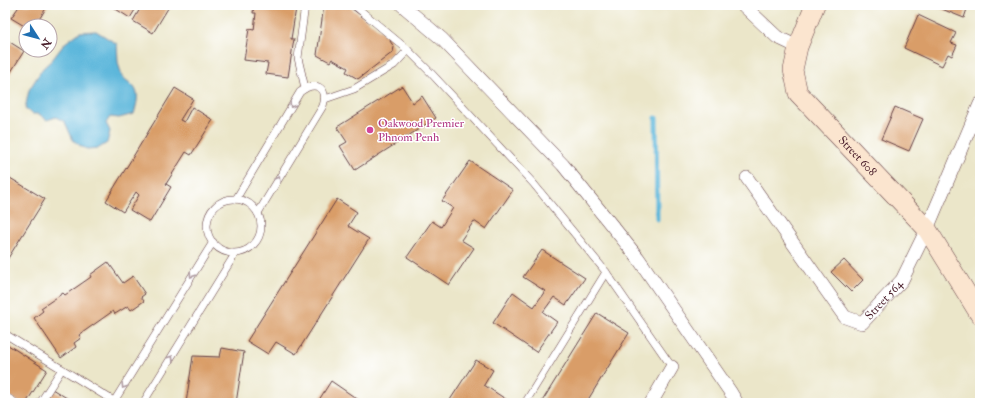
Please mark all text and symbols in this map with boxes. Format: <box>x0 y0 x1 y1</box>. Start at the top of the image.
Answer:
north arrow <box>18 18 58 58</box>
text: N <box>37 35 54 52</box>
one-way arrow <box>289 101 297 108</box>
place label: Oakwood Premier Phnom Penh <box>378 116 464 145</box>
marker: Oakwood Premier Phnom Penh <box>365 125 375 135</box>
street label: Street 608 <box>835 133 880 179</box>
one-way arrow <box>274 176 281 183</box>
one-way arrow <box>189 271 197 278</box>
street label: Street 564 <box>862 276 907 323</box>
one-way arrow <box>166 355 173 362</box>
one-way arrow <box>121 382 128 389</box>

